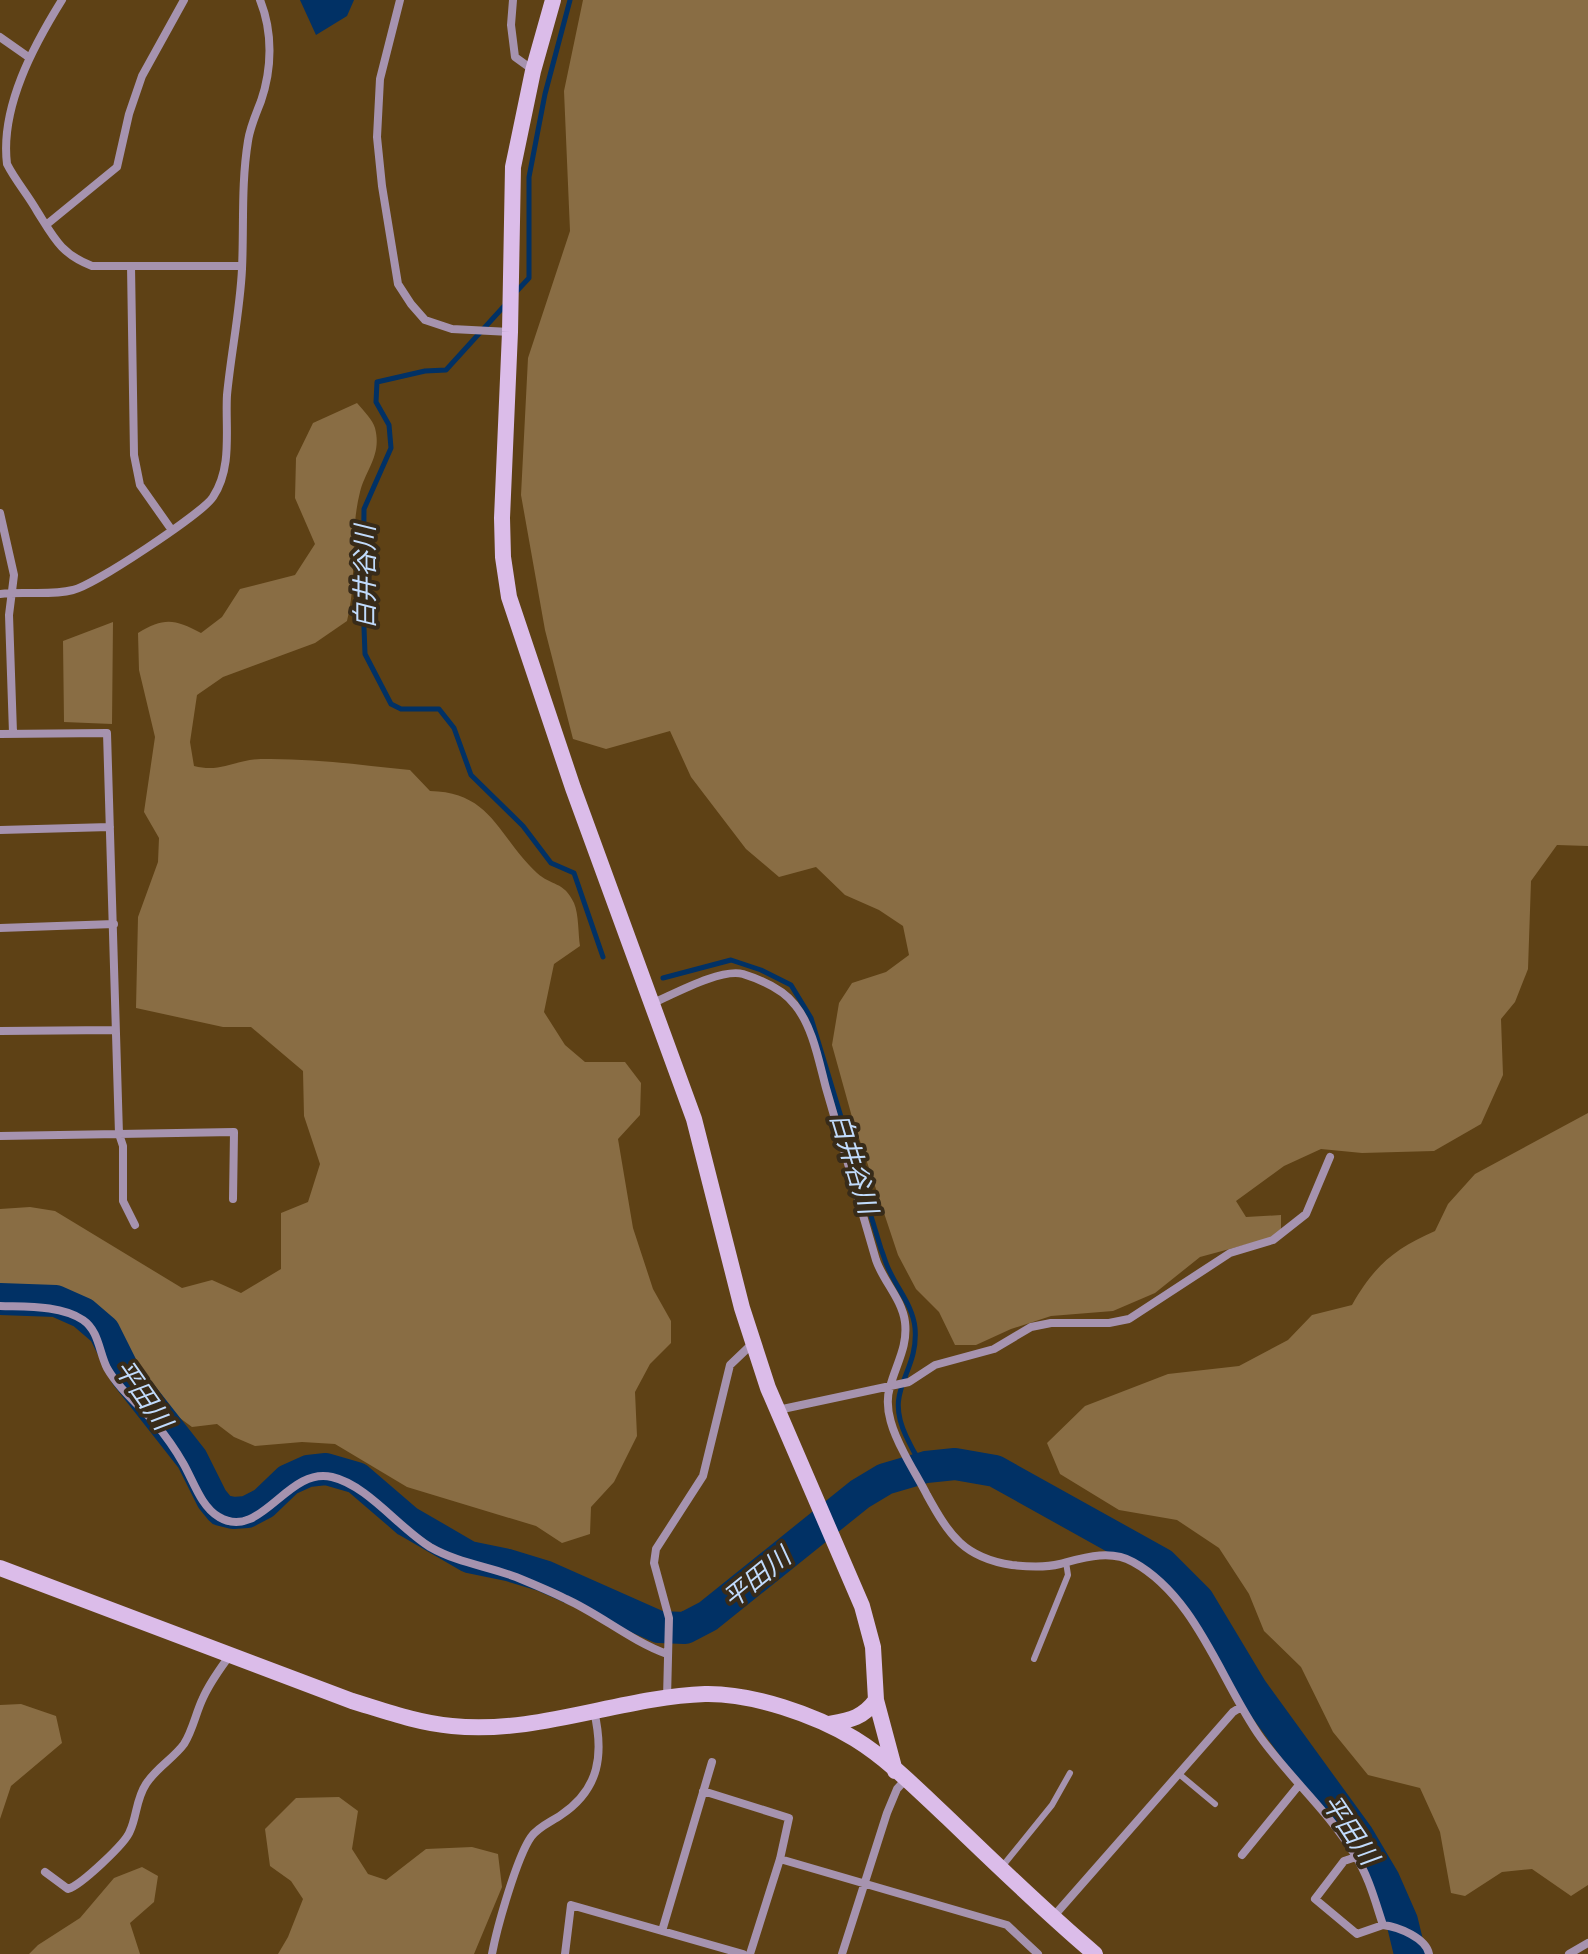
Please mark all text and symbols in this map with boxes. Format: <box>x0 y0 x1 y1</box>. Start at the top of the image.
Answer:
water label: 白井谷川 <box>346 522 382 629</box>
water label: 白井谷川 <box>823 1108 888 1221</box>
water label: 平田川 <box>107 1352 183 1439</box>
water label: 平田川 <box>714 1537 800 1616</box>
water label: 平田川 <box>1314 1787 1389 1874</box>

